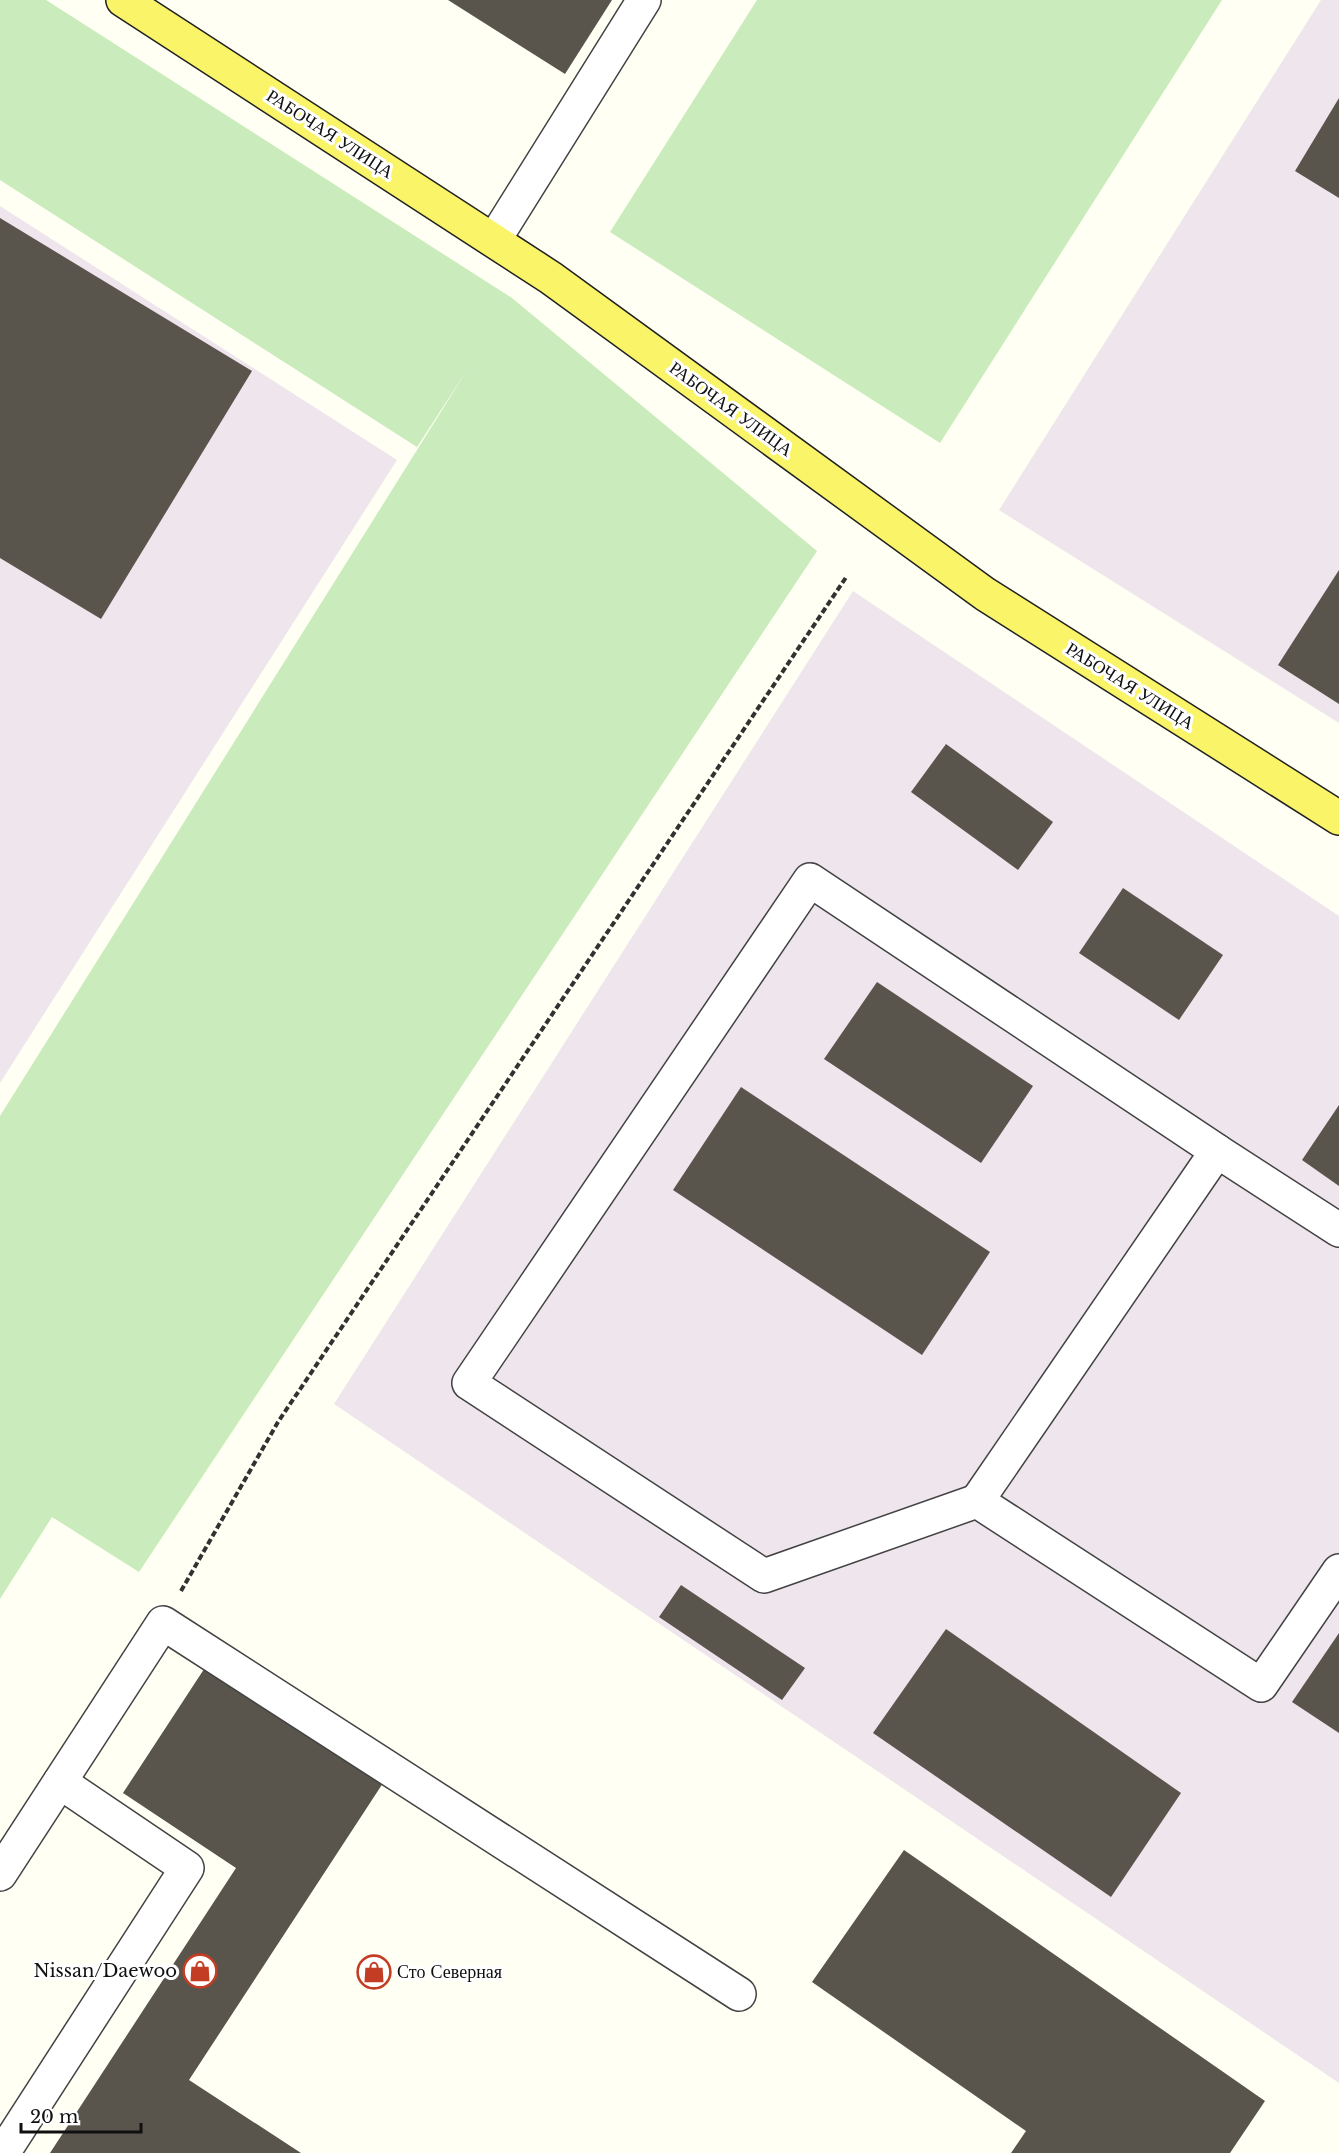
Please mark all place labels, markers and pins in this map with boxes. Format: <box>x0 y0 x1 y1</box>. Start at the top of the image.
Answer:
shop icon: Nissan/Daewoo <box>182 1953 218 1989</box>
shop icon: Сто Северная <box>356 1954 392 1990</box>
place label: Nissan/Daewoo <box>33 1960 177 1982</box>
place label: Сто Северная <box>397 1961 502 1983</box>

